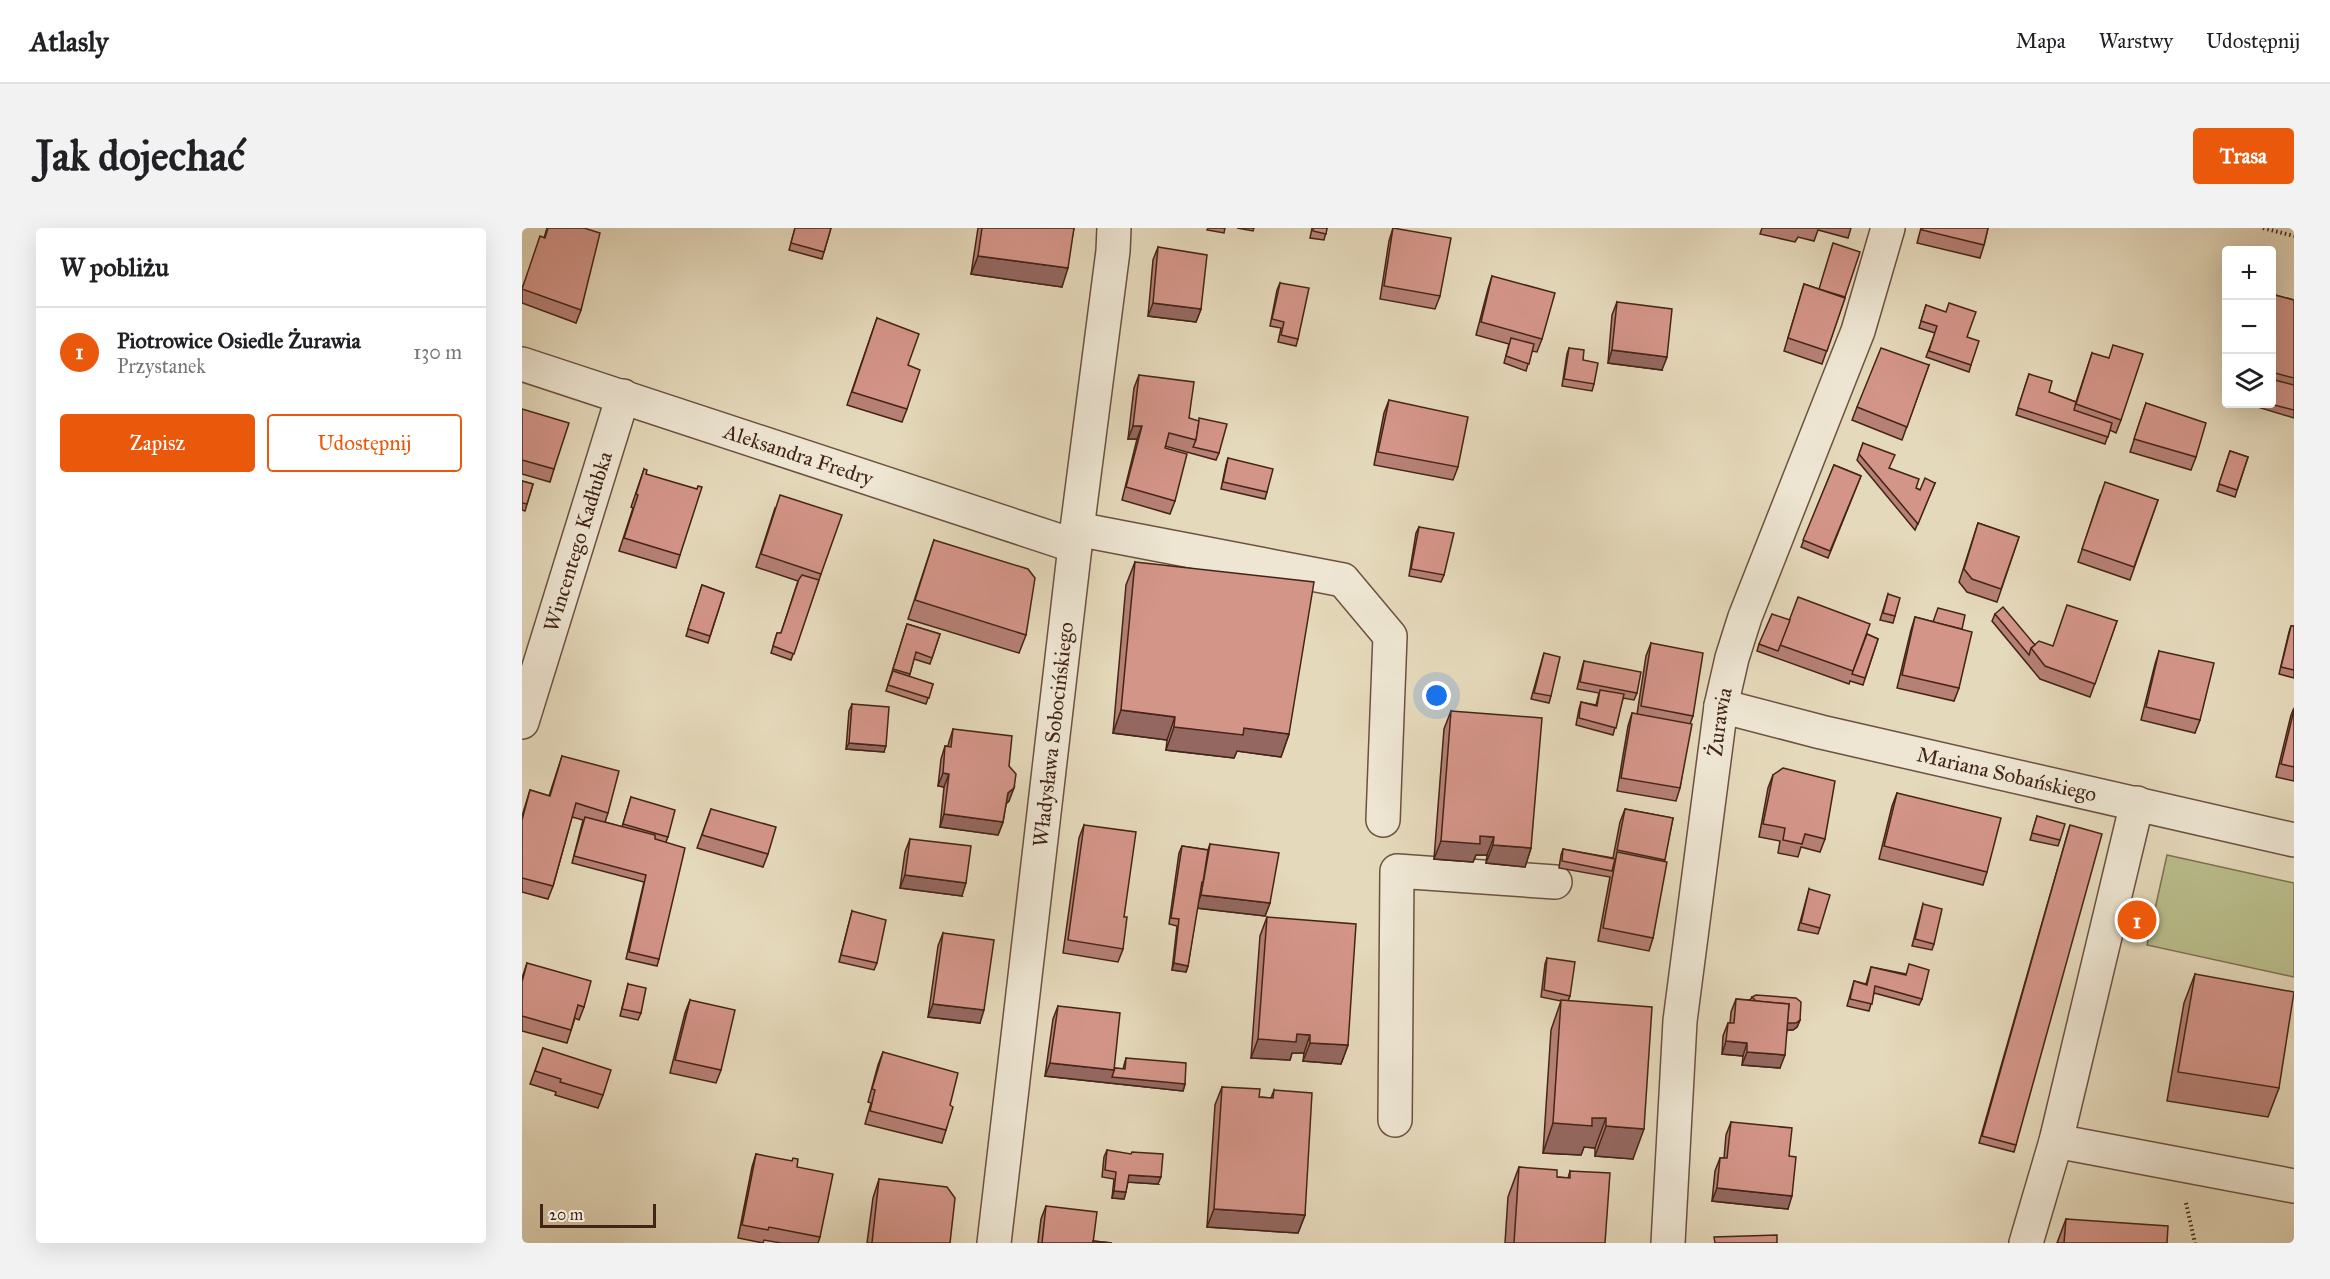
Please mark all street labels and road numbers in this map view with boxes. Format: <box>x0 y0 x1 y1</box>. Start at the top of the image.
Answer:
street label: Aleksandra Fredry <box>719 418 878 492</box>
street label: Wincentego Kadłubka <box>538 448 618 635</box>
street label: Władysława Sobocińskiego <box>1027 620 1079 848</box>
street label: Żurawia <box>1702 685 1738 758</box>
street label: Mariana Sobańskiego <box>1915 741 2099 808</box>

